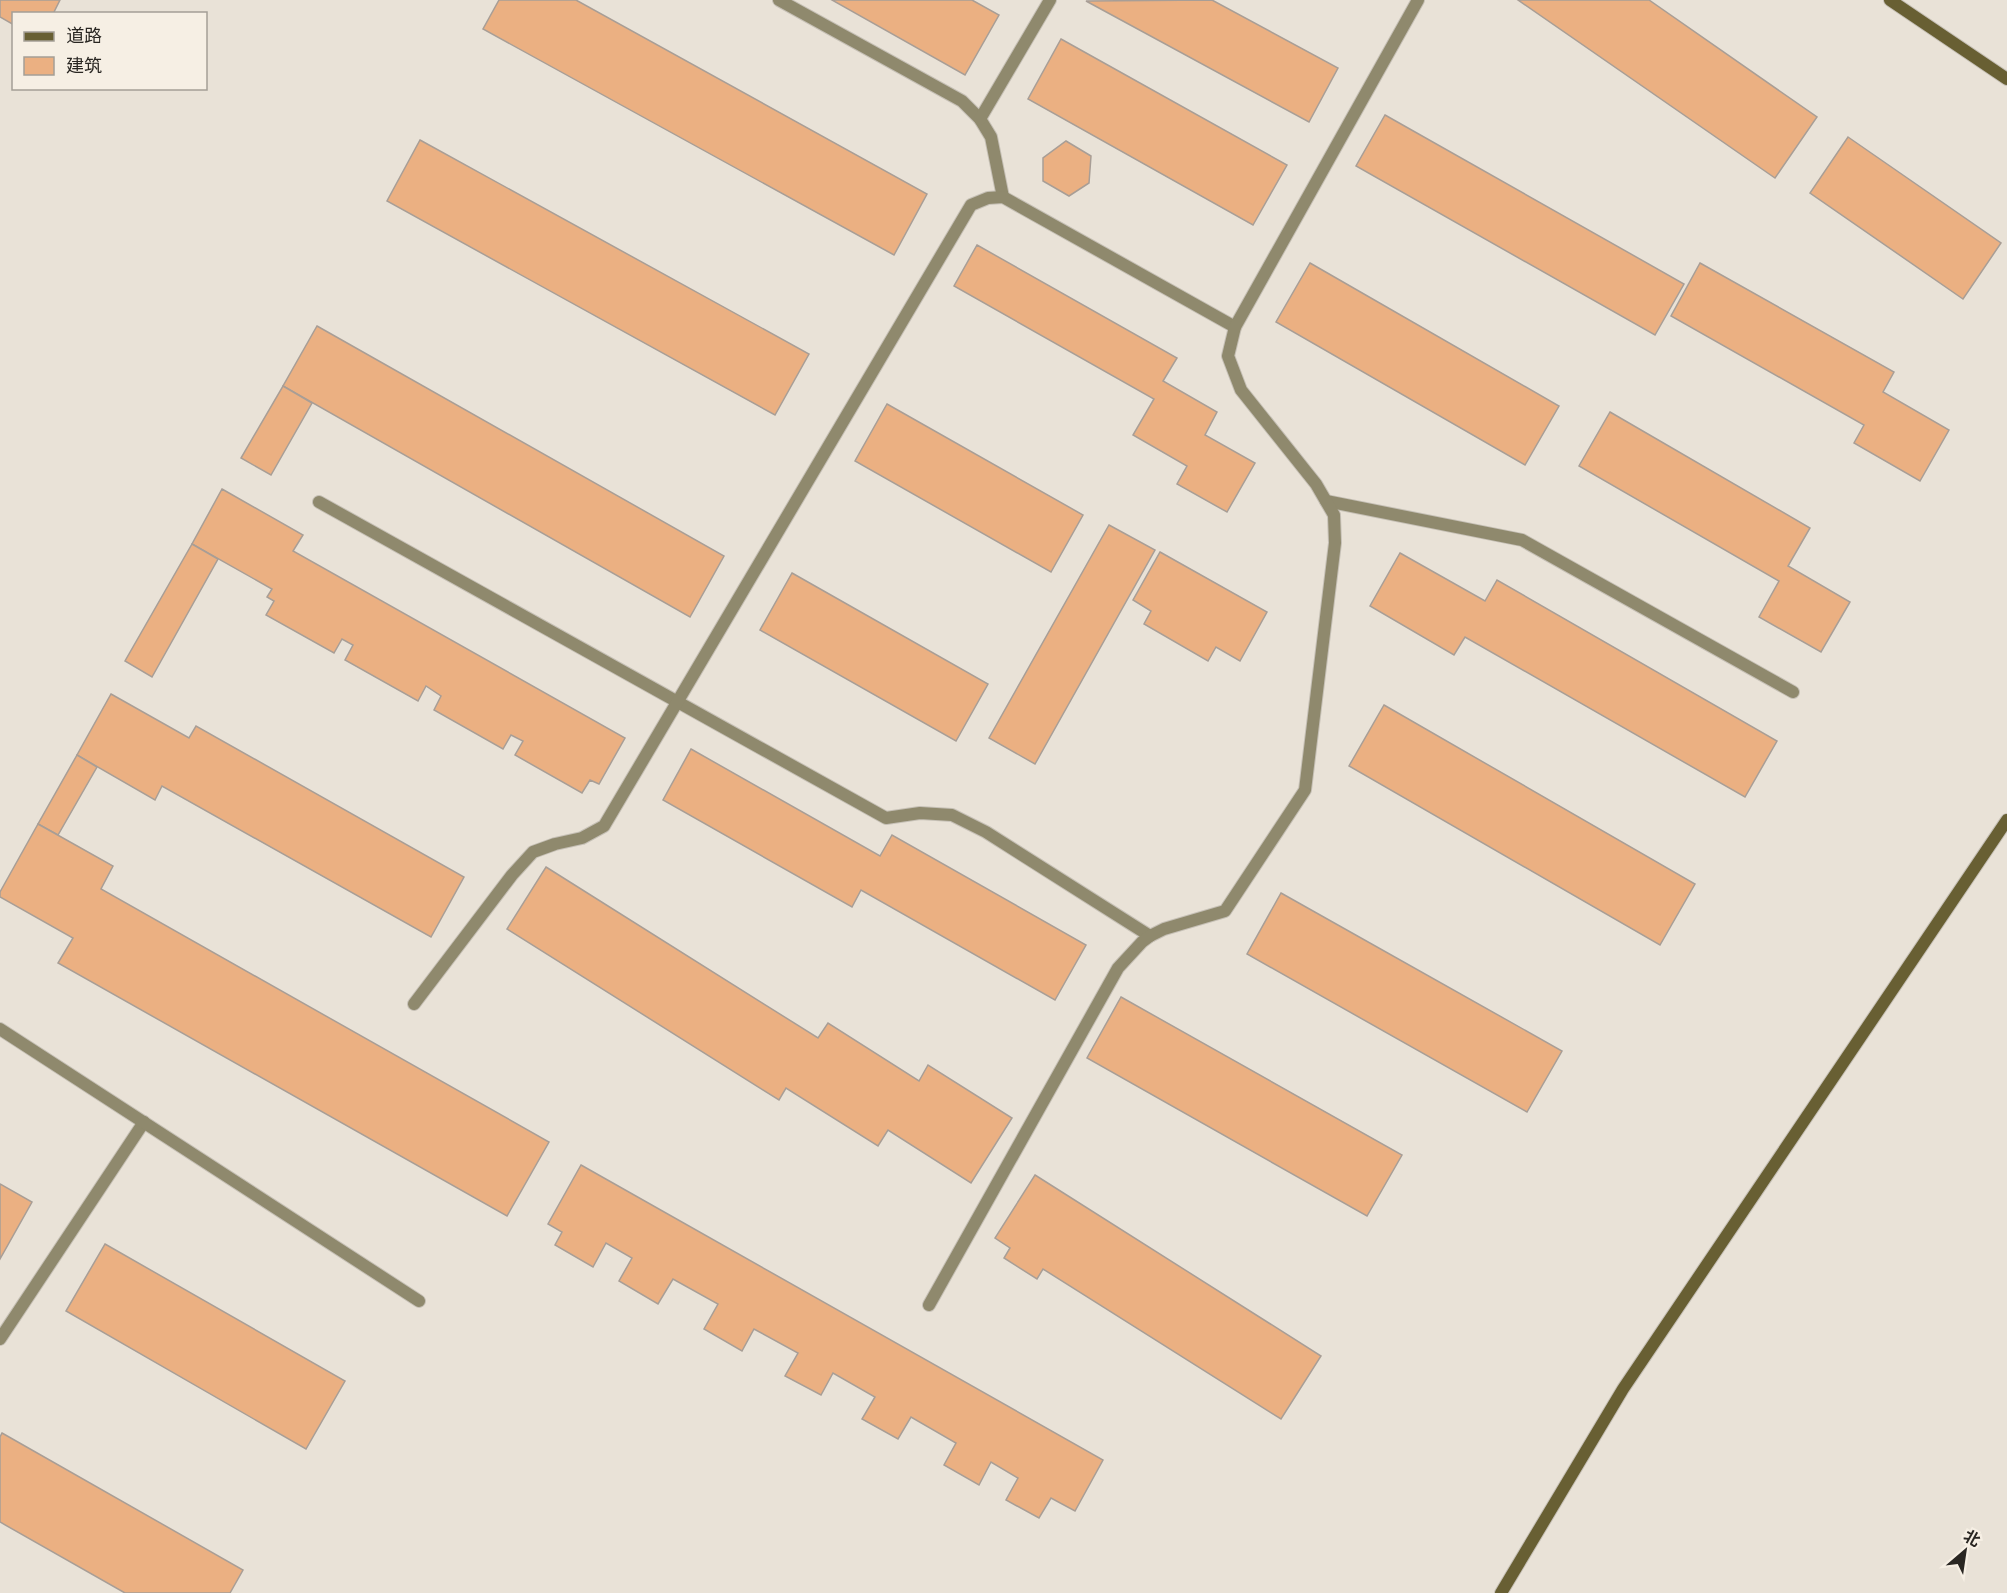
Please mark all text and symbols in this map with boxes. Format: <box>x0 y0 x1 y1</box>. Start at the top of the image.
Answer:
legend <box>12 12 207 90</box>
text: 道路 <box>66 24 102 49</box>
text: 建筑 <box>66 54 102 79</box>
north arrow <box>1935 1521 1995 1581</box>
text: 北 <box>1959 1525 1984 1552</box>

